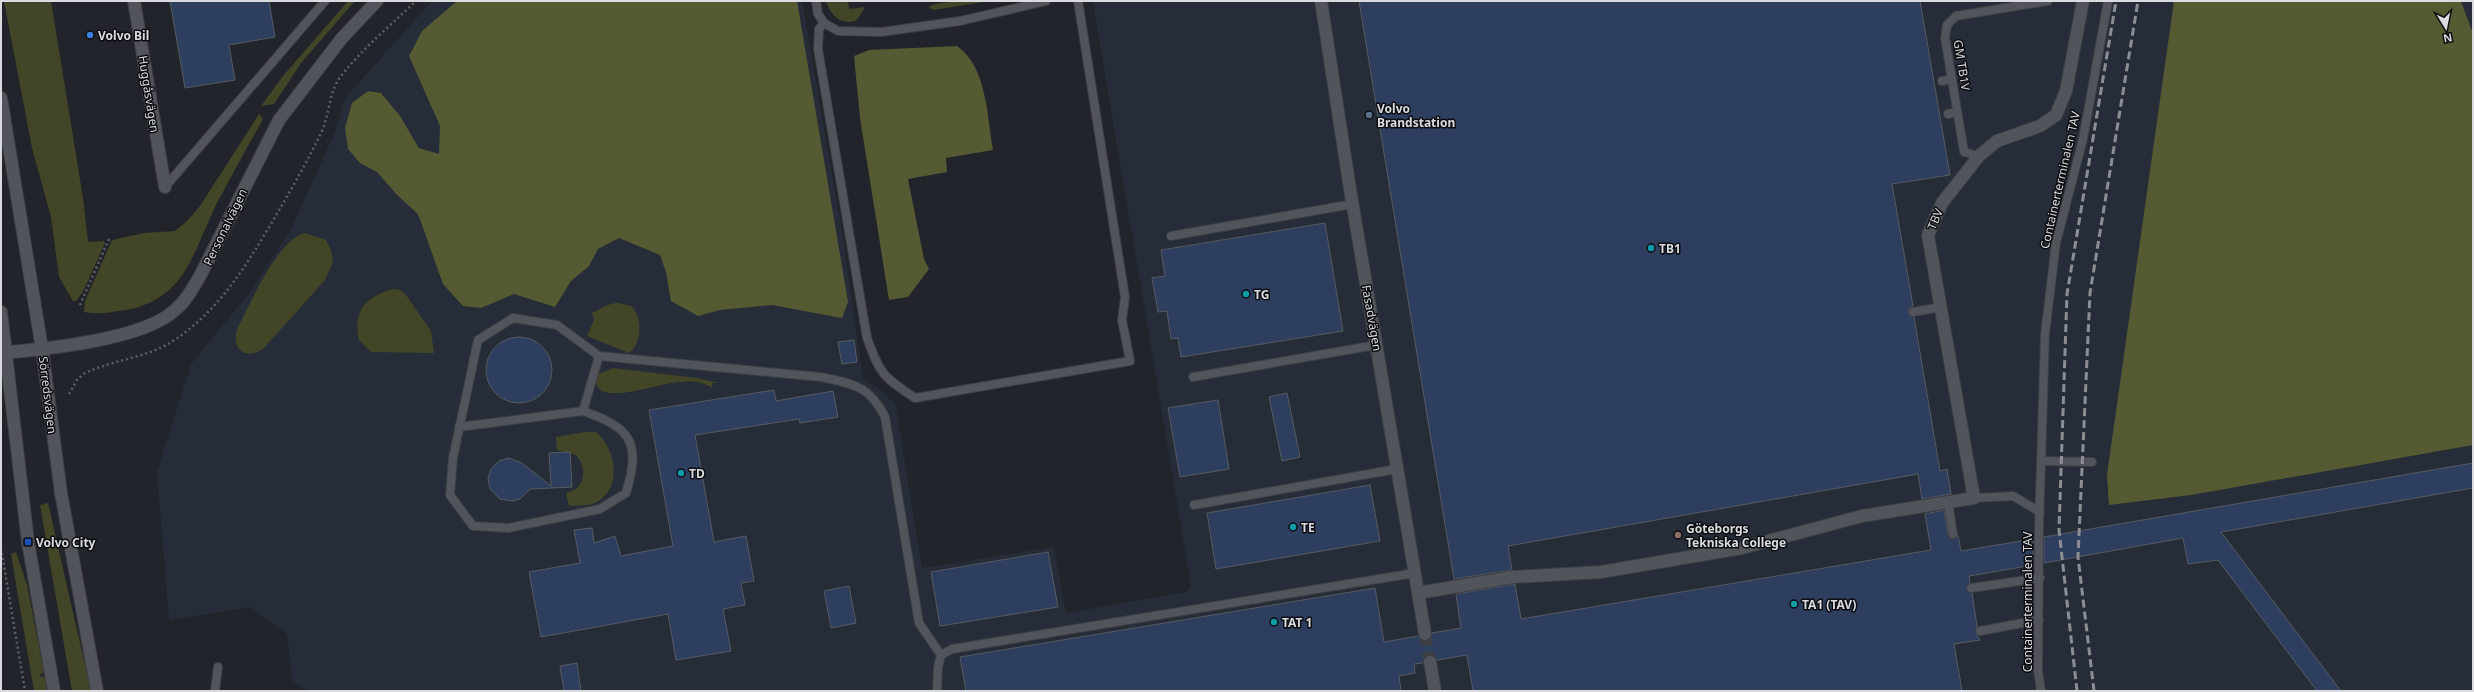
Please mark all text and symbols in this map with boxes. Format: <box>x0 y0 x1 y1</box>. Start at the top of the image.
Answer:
north arrow <box>2426 8 2466 48</box>
place label: Volvo Bil <box>98 27 149 44</box>
marker: Volvo Bil <box>85 30 95 40</box>
text: N <box>2442 30 2454 47</box>
street label: GM TB1V <box>1950 38 1975 92</box>
street label: Huggåsvägen <box>135 54 163 134</box>
place label: Volvo Brandstation <box>1377 100 1455 131</box>
street label: Containerterminalen TAV <box>2036 109 2084 250</box>
marker: Volvo Brandstation <box>1364 110 1374 120</box>
street label: Personalvägen <box>199 186 251 268</box>
street label: TBV <box>1923 205 1947 232</box>
place label: TB1 <box>1659 240 1681 257</box>
marker: TB1 <box>1646 243 1656 253</box>
street label: Fasadvägen <box>1358 283 1386 353</box>
place label: TG <box>1254 286 1269 303</box>
marker: TG <box>1241 289 1251 299</box>
street label: Sörredsvägen <box>35 355 61 435</box>
place label: TD <box>689 465 705 482</box>
marker: TD <box>676 468 686 478</box>
place label: TE <box>1301 519 1315 536</box>
place label: Göteborgs Tekniska College <box>1686 520 1786 551</box>
marker: TE <box>1288 522 1298 532</box>
marker: Göteborgs Tekniska College <box>1673 530 1683 540</box>
street label: Containerterminalen TAV <box>2019 531 2036 672</box>
place label: Volvo City <box>36 534 96 551</box>
marker: Volvo City <box>23 537 33 547</box>
place label: TA1 (TAV) <box>1802 596 1856 613</box>
marker: TA1 (TAV) <box>1789 599 1799 609</box>
place label: TAT 1 <box>1282 614 1312 631</box>
marker: TAT 1 <box>1269 617 1279 627</box>

